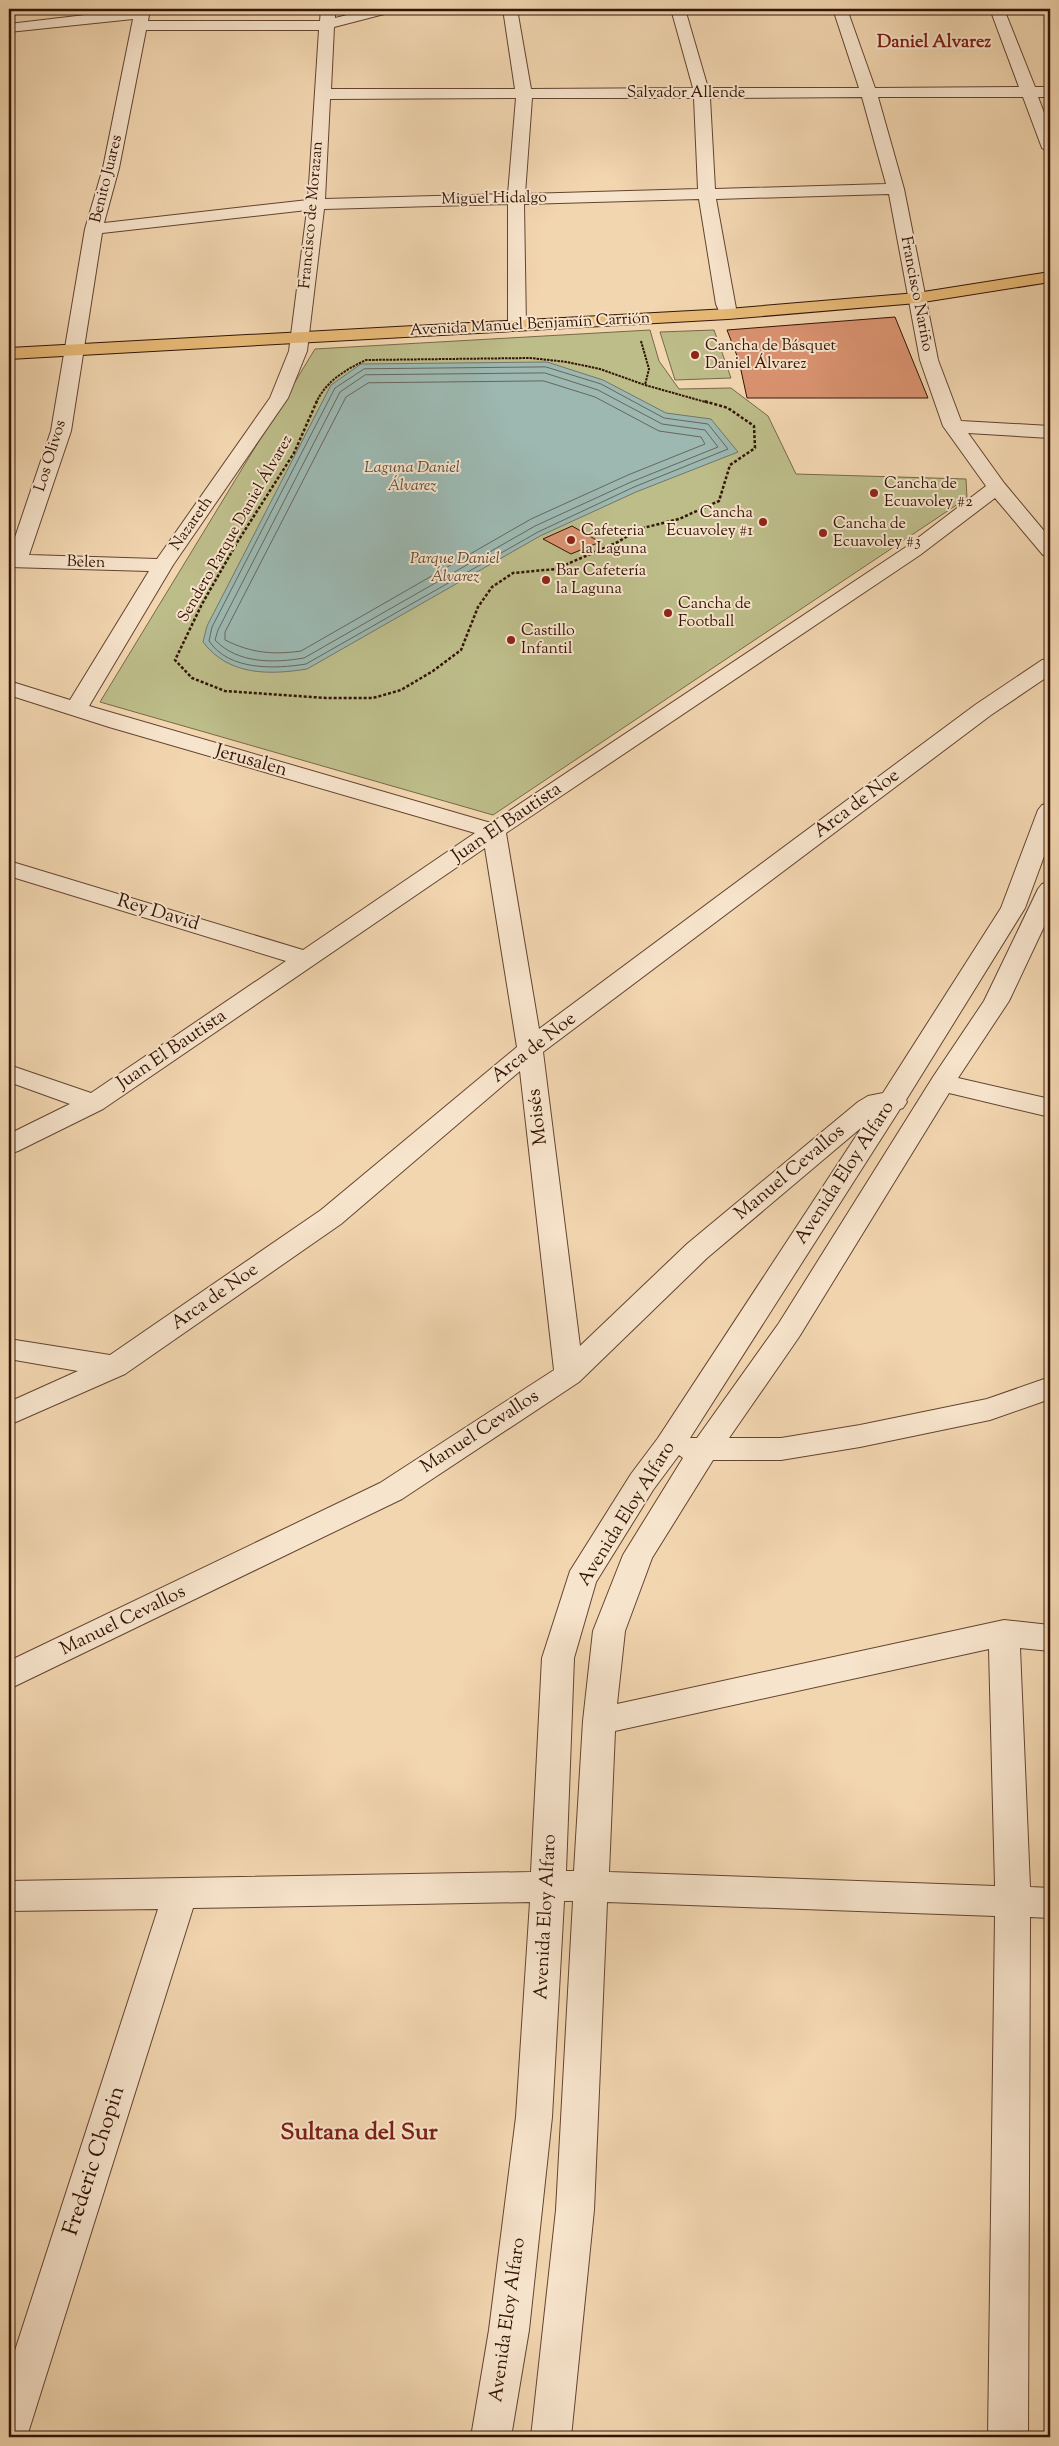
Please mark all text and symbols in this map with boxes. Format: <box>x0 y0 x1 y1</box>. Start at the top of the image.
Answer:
district label: Daniel Alvarez <box>877 30 991 56</box>
street label: Salvador Allende <box>627 82 745 105</box>
street label: Benito Juares <box>85 133 129 225</box>
street label: Francisco de Morazan <box>294 140 330 290</box>
street label: Miguel Hidalgo <box>441 187 547 211</box>
street label: Francisco Nariño <box>894 234 939 354</box>
street label: Avenida Manuel Benjamín Carrión <box>409 307 651 343</box>
place label: Cancha de Básquet Daniel Álvarez <box>705 335 837 376</box>
marker: Cancha de Básquet Daniel Álvarez <box>689 349 701 361</box>
street label: Los Olivos <box>29 417 73 495</box>
street label: Sendero Parque Daniel Álvarez <box>173 431 299 627</box>
water label: Laguna Daniel Álvarez <box>364 457 460 498</box>
place label: Cancha de Ecuavoley #2 <box>884 473 973 514</box>
marker: Cancha de Ecuavoley #2 <box>868 487 880 499</box>
street label: Nazareth <box>165 492 219 556</box>
place label: Cancha Ecuavoley #1 <box>666 502 754 543</box>
place label: Cancha de Ecuavoley #3 <box>833 513 921 554</box>
marker: Cancha Ecuavoley #1 <box>757 516 769 528</box>
place label: Cafeteria la Laguna <box>581 520 648 561</box>
marker: Cancha de Ecuavoley #3 <box>817 527 829 539</box>
marker: Cafeteria la Laguna <box>565 534 577 546</box>
park label: Parque Daniel Álvarez <box>410 548 500 589</box>
street label: Belen <box>66 551 106 575</box>
place label: Bar Cafetería la Laguna <box>556 560 647 601</box>
marker: Bar Cafetería la Laguna <box>540 574 552 586</box>
place label: Cancha de Football <box>678 593 751 634</box>
marker: Cancha de Football <box>662 607 674 619</box>
place label: Castillo Infantil <box>521 620 575 661</box>
marker: Castillo Infantil <box>505 634 517 646</box>
street label: Jerusalen <box>211 738 290 784</box>
street label: Arca de Noe <box>808 763 906 845</box>
street label: Juan El Bautista <box>446 776 568 870</box>
street label: Rey David <box>114 888 203 938</box>
street label: Juan El Bautista <box>111 1003 233 1097</box>
street label: Arca de Noe <box>486 1006 582 1090</box>
street label: Moisés <box>521 1087 555 1147</box>
street label: Avenida Eloy Alfaro <box>788 1096 902 1250</box>
street label: Manuel Cevallos <box>729 1119 851 1227</box>
street label: Arca de Noe <box>166 1257 264 1337</box>
street label: Manuel Cevallos <box>415 1383 545 1481</box>
street label: Avenida Eloy Alfaro <box>572 1436 682 1592</box>
street label: Manuel Cevallos <box>56 1579 190 1663</box>
street label: Avenida Eloy Alfaro <box>528 1833 564 2001</box>
street label: Frederic Chopin <box>56 2082 134 2240</box>
district label: Sultana del Sur <box>280 2116 439 2150</box>
street label: Avenida Eloy Alfaro <box>483 2236 533 2404</box>

